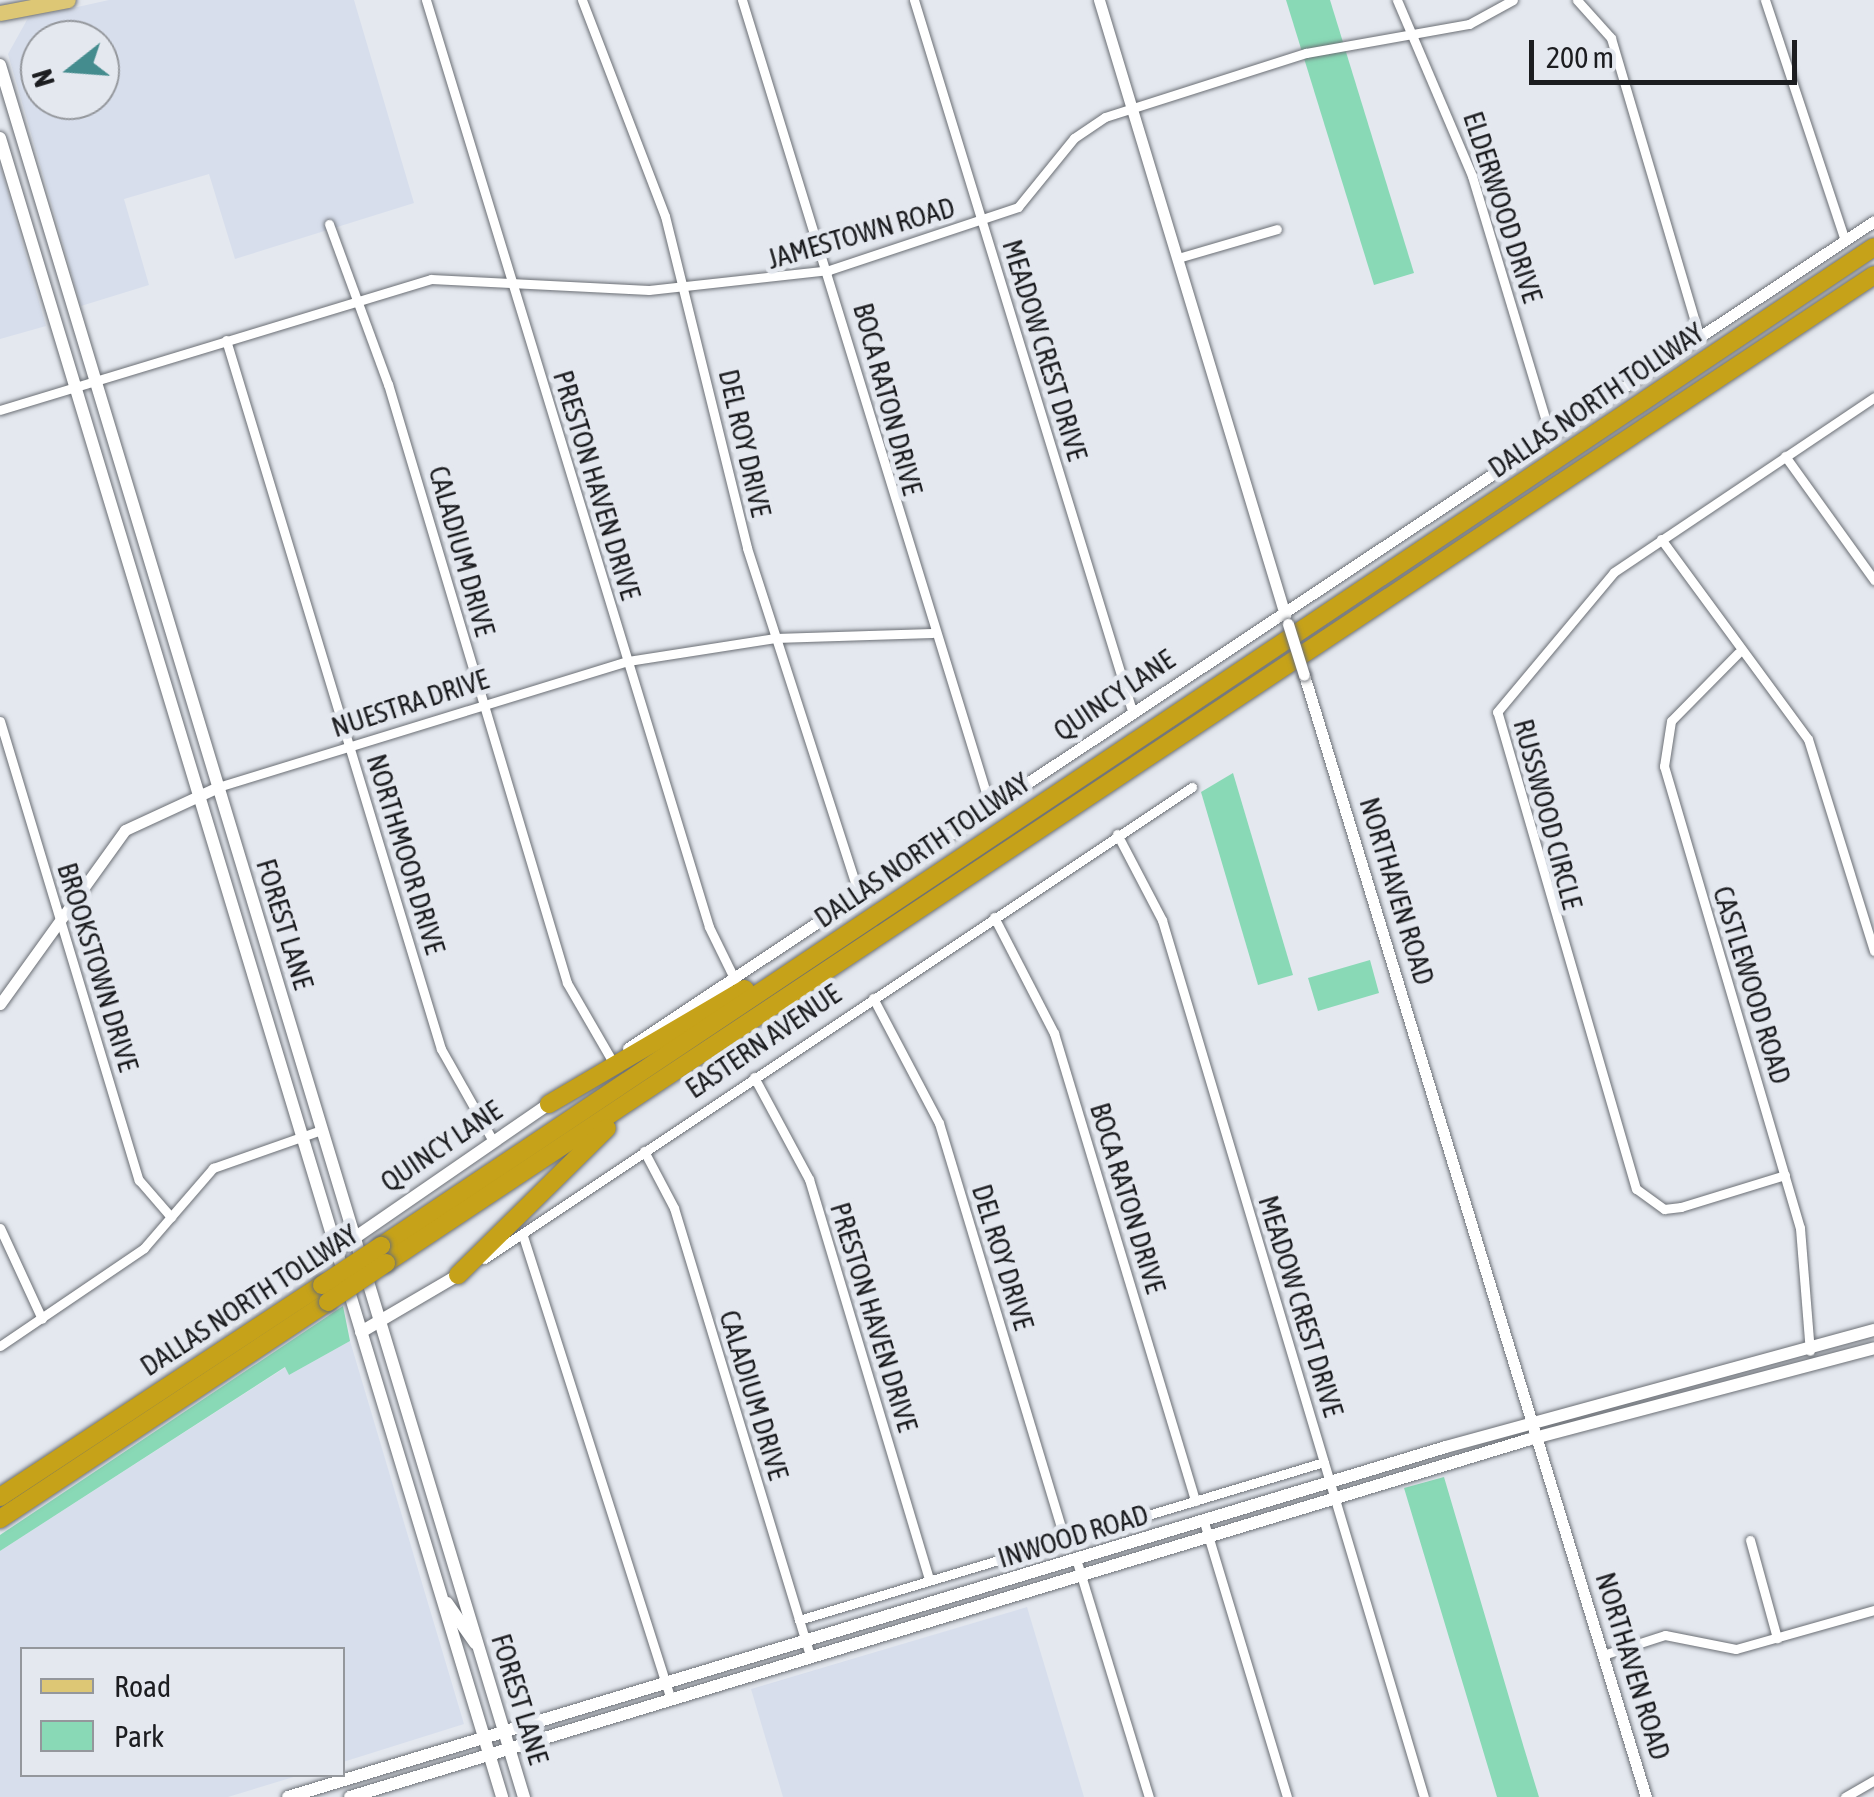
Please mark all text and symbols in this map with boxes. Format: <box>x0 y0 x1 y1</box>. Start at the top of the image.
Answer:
north arrow <box>20 20 120 120</box>
scale bar <box>1534 20 1802 82</box>
text: 200 m <box>1546 40 1614 74</box>
text: N <box>26 66 61 91</box>
street label: ELDERWOOD DRIVE <box>1456 107 1550 307</box>
street label: JAMESTOWN ROAD <box>764 190 958 276</box>
street label: MEADOW CREST DRIVE <box>995 236 1095 464</box>
street label: BOCA RATON DRIVE <box>846 299 930 499</box>
street label: DALLAS NORTH TOLLWAY <box>1482 316 1710 484</box>
street label: PRESTON HAVEN DRIVE <box>546 366 648 604</box>
street label: DEL ROY DRIVE <box>712 366 778 520</box>
street label: CALADIUM DRIVE <box>422 462 502 640</box>
street label: QUINCY LANE <box>1047 642 1181 748</box>
street label: NUESTRA DRIVE <box>327 662 493 744</box>
street label: RUSSWOOD CIRCLE <box>1507 715 1589 913</box>
street label: NORTHMOOR DRIVE <box>360 750 452 958</box>
street label: DALLAS NORTH TOLLWAY <box>808 766 1036 934</box>
street label: NORTHAVEN ROAD <box>1353 793 1441 989</box>
street label: FOREST LANE <box>249 855 321 993</box>
street label: BROOKSTOWN DRIVE <box>50 859 146 1075</box>
street label: CASTLEWOOD ROAD <box>1706 882 1798 1088</box>
street label: EASTERN AVENUE <box>679 977 847 1105</box>
street label: QUINCY LANE <box>374 1093 508 1199</box>
street label: BOCA RATON DRIVE <box>1083 1099 1173 1297</box>
street label: DEL ROY DRIVE <box>965 1180 1041 1334</box>
street label: MEADOW CREST DRIVE <box>1251 1192 1351 1420</box>
street label: PRESTON HAVEN DRIVE <box>823 1198 925 1436</box>
street label: DALLAS NORTH TOLLWAY <box>134 1217 364 1383</box>
street label: CALADIUM DRIVE <box>712 1306 796 1484</box>
street label: INWOOD ROAD <box>994 1497 1152 1575</box>
street label: NORTHAVEN ROAD <box>1589 1568 1677 1764</box>
street label: FOREST LANE <box>484 1630 556 1768</box>
legend <box>20 1647 345 1777</box>
text: Road <box>114 1669 171 1703</box>
text: Park <box>114 1719 164 1753</box>

